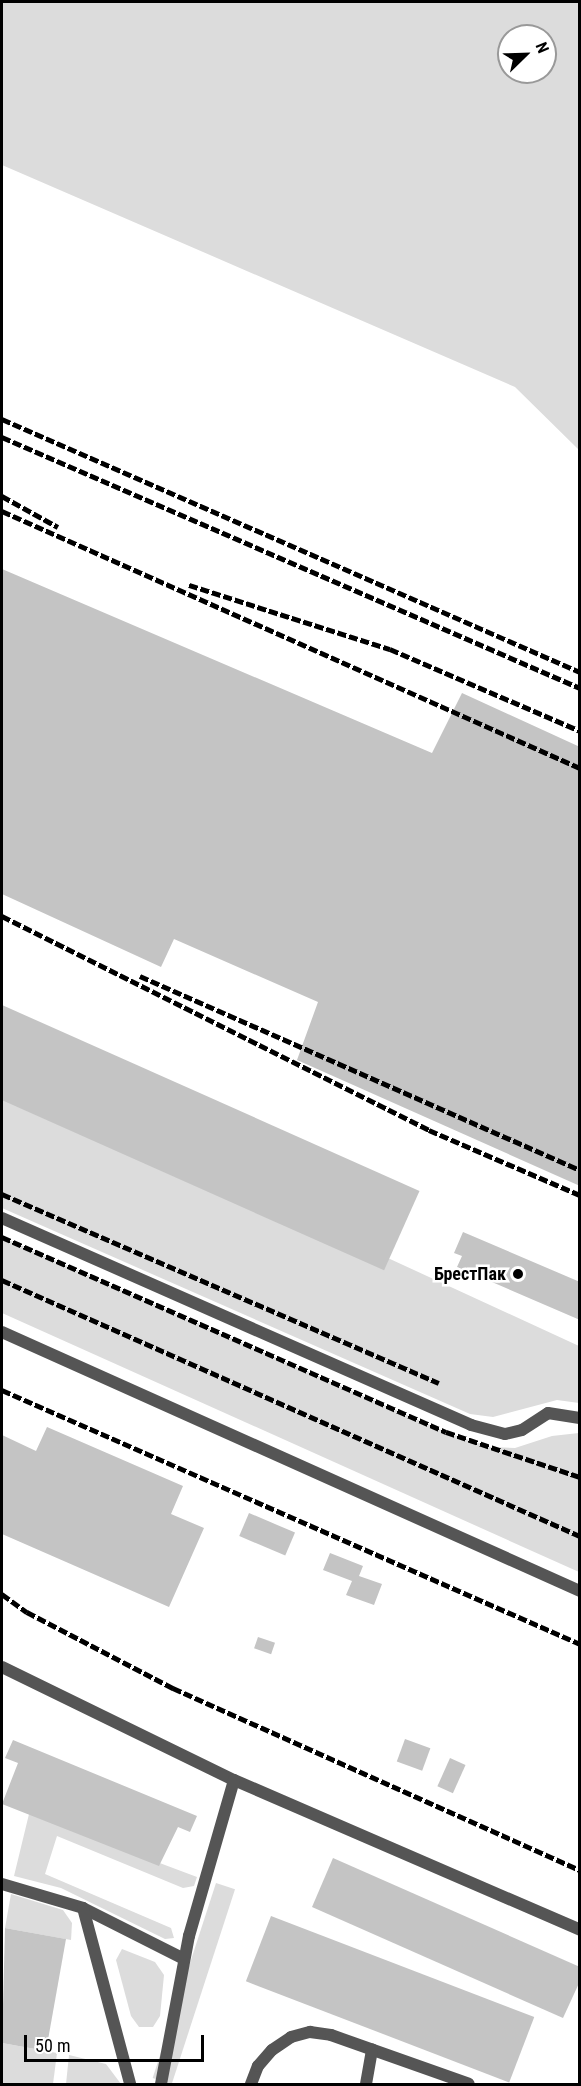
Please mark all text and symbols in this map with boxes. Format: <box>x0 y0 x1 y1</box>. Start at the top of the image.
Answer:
north arrow <box>497 24 557 84</box>
text: N <box>532 39 553 56</box>
place label: БрестПак <box>434 1263 506 1285</box>
marker: БрестПак <box>511 1267 525 1281</box>
scale bar <box>27 2023 207 2061</box>
text: 50 m <box>35 2035 70 2056</box>

